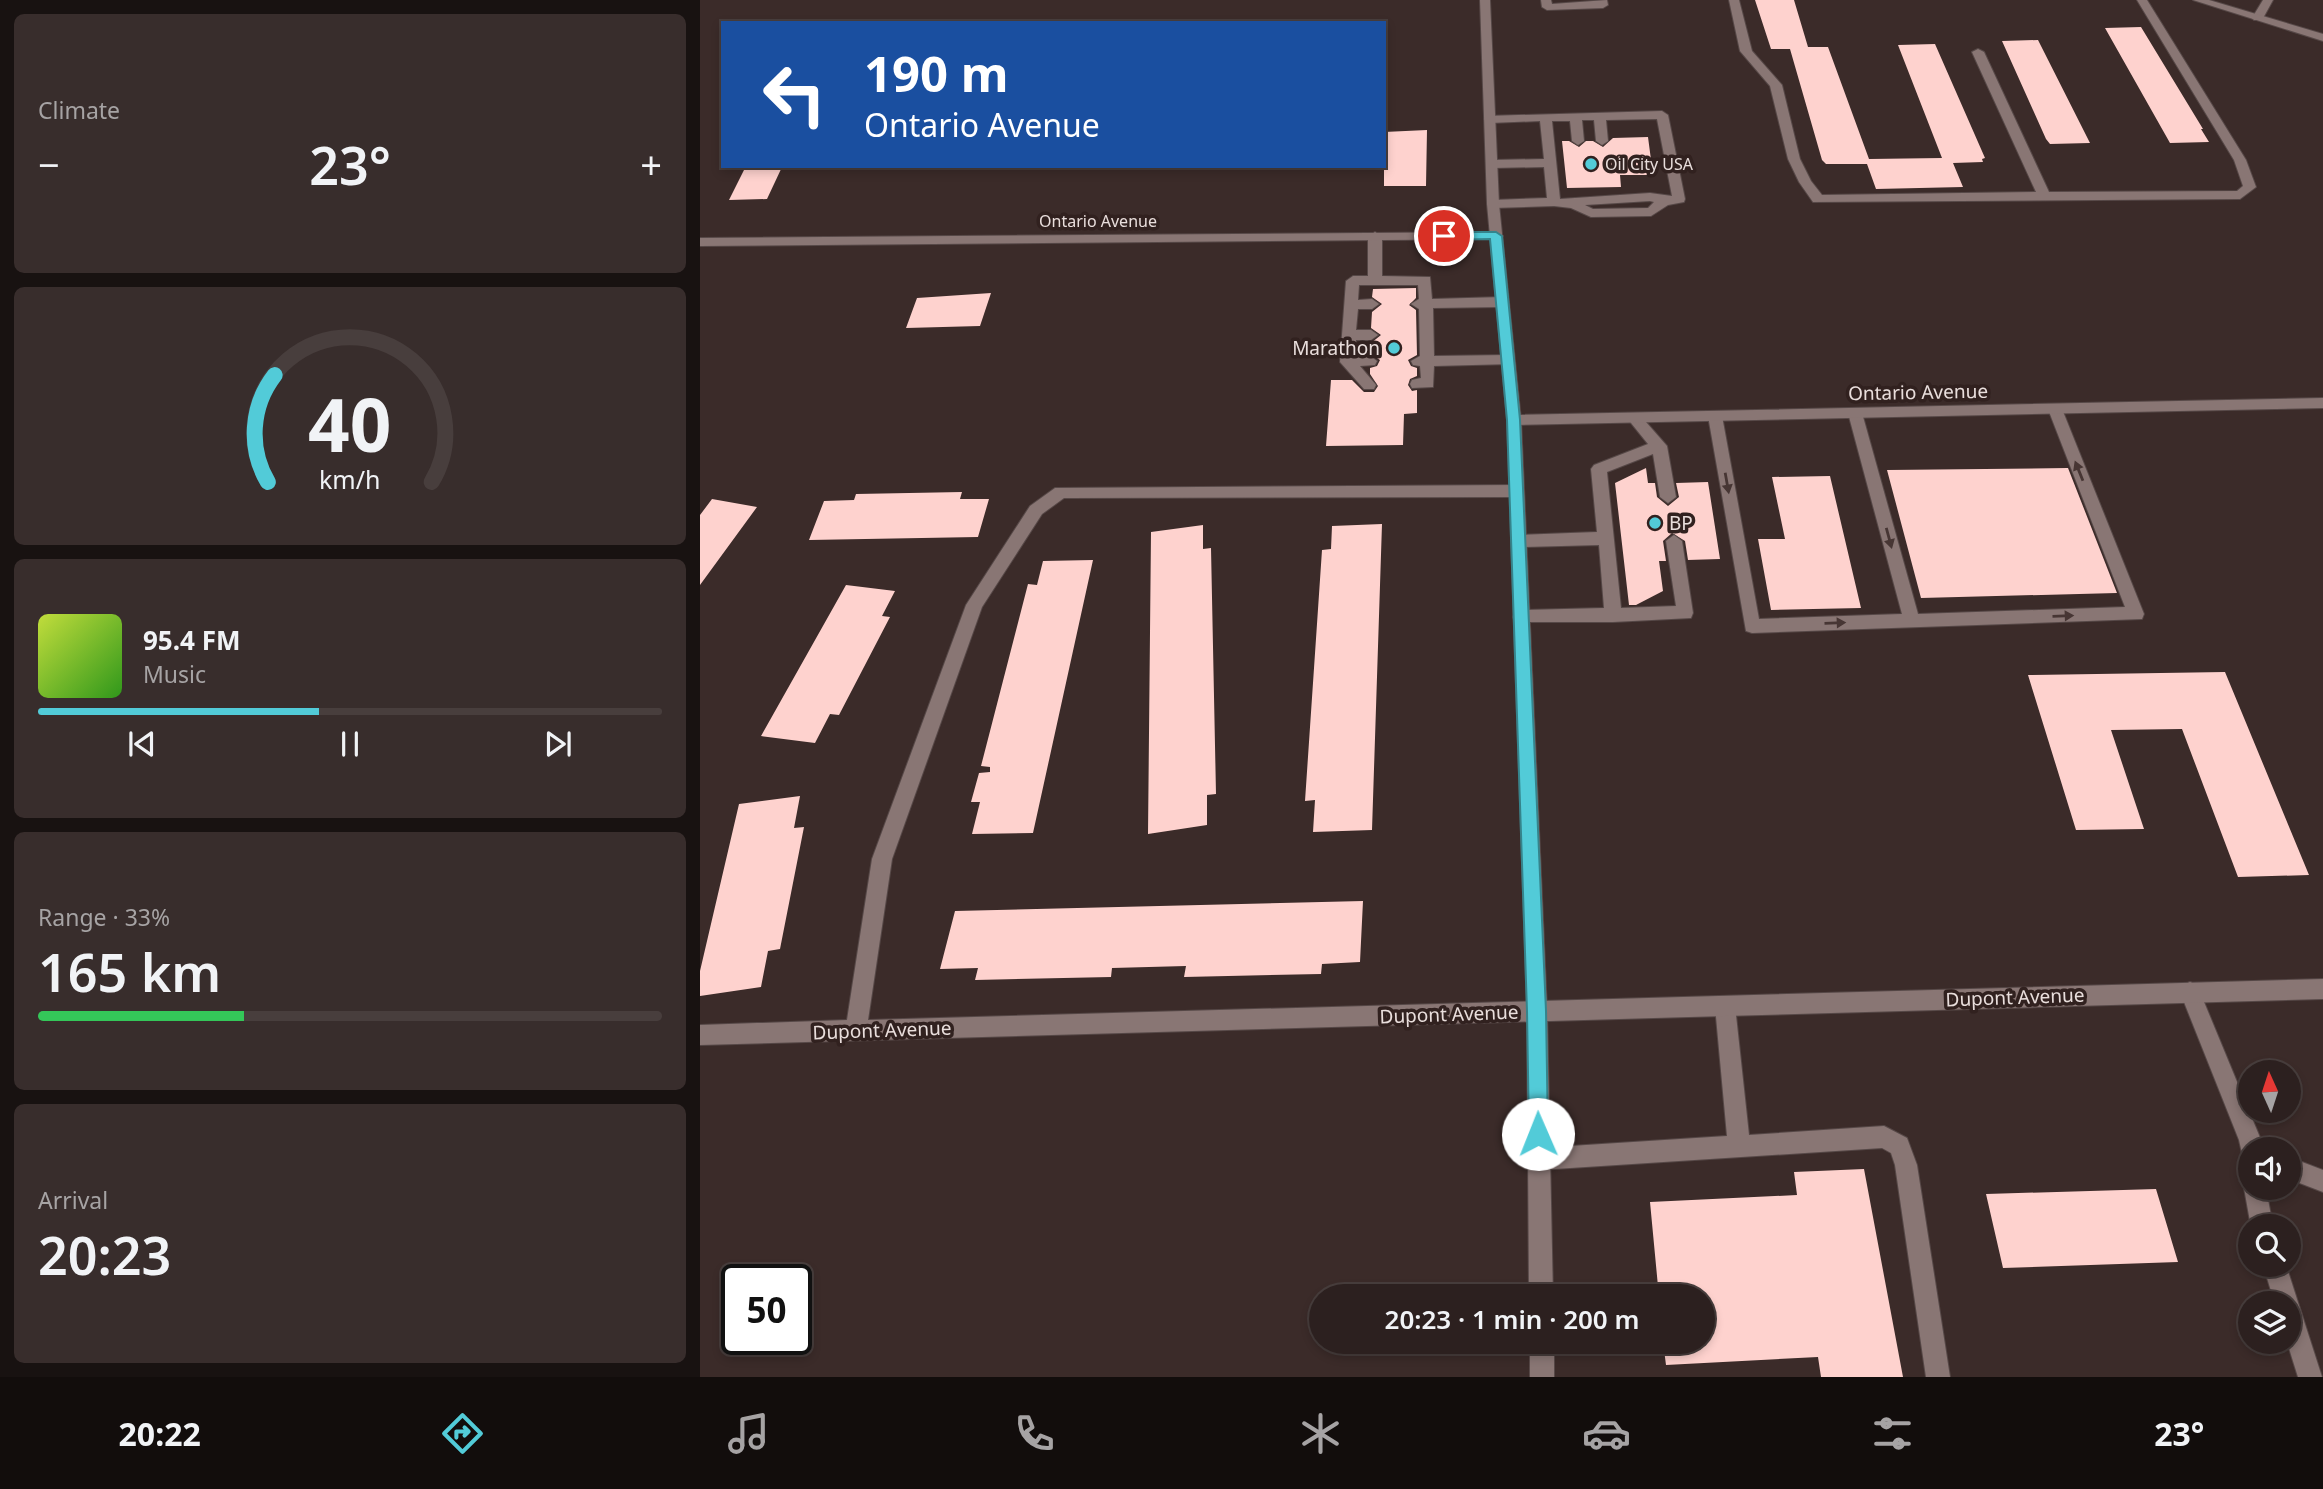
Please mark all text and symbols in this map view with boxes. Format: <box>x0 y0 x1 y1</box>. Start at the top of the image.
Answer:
text: 190 m <box>864 40 1009 106</box>
icon: left <box>749 49 840 140</box>
text: Climate <box>38 94 120 126</box>
text: Ontario Avenue <box>864 103 1100 146</box>
text: 23° <box>309 129 391 200</box>
text: − <box>38 138 60 190</box>
text: + <box>640 138 662 190</box>
place label: Oil City USA <box>1605 153 1694 175</box>
marker: Oil City USA <box>1583 156 1599 172</box>
pin <box>1414 206 1474 266</box>
street label: Ontario Avenue <box>1039 210 1157 232</box>
icon: arrive <box>1425 217 1463 255</box>
place label: Marathon <box>1292 335 1380 361</box>
marker: Marathon <box>1386 340 1402 356</box>
text: 40 <box>308 374 392 473</box>
street label: Ontario Avenue <box>1848 378 1988 406</box>
one-way arrow <box>2074 460 2085 481</box>
text: km/h <box>319 462 381 496</box>
one-way arrow <box>1722 472 1733 494</box>
place label: BP <box>1669 510 1693 536</box>
marker: BP <box>1647 515 1663 531</box>
one-way arrow <box>1884 528 1895 550</box>
one-way arrow <box>2052 611 2074 622</box>
one-way arrow <box>1824 617 1846 629</box>
text: 95.4 FM <box>143 622 240 658</box>
text: Music <box>143 658 206 690</box>
icon: previous <box>123 725 161 763</box>
icon: pause <box>331 725 369 763</box>
icon: next <box>539 725 577 763</box>
text: Range · 33% <box>38 901 170 933</box>
text: 165 km <box>38 936 221 1007</box>
street label: Dupont Avenue <box>1945 982 2085 1012</box>
street label: Dupont Avenue <box>1379 999 1519 1029</box>
street label: Dupont Avenue <box>812 1015 952 1045</box>
north arrow <box>2238 1060 2301 1124</box>
map controls <box>2238 1060 2301 1354</box>
position arrow <box>1501 1097 1575 1171</box>
button: sound <box>2238 1137 2301 1200</box>
text: Arrival <box>38 1184 108 1216</box>
button: search <box>2238 1214 2301 1277</box>
text: 20:23 <box>38 1219 171 1290</box>
speed limit sign: 50 <box>721 1264 812 1355</box>
button: layers <box>2238 1291 2301 1354</box>
text: 20:23 · 1 min · 200 m <box>1385 1301 1639 1337</box>
icon: directions <box>438 1409 487 1458</box>
icon: music <box>724 1409 773 1458</box>
icon: phone <box>1010 1409 1059 1458</box>
icon: climate <box>1296 1409 1345 1458</box>
icon: car <box>1582 1409 1631 1458</box>
icon: filters <box>1868 1409 1917 1458</box>
text: 20:22 <box>119 1412 201 1455</box>
text: 23° <box>2154 1412 2204 1455</box>

